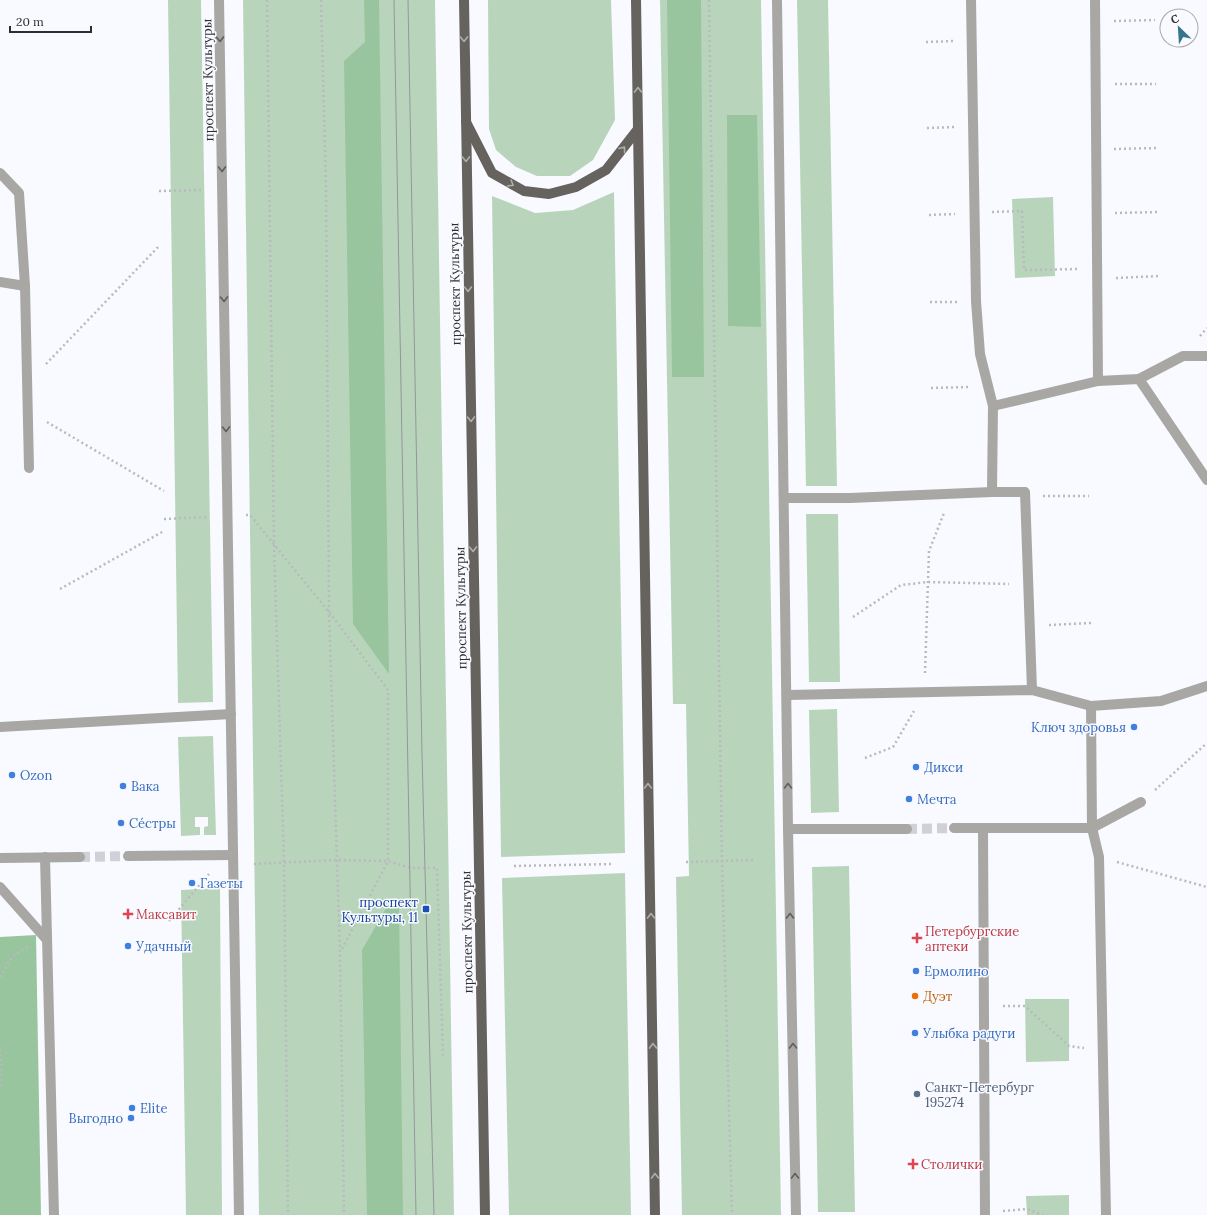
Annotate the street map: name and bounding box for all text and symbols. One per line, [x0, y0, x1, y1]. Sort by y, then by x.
scale bar [10, 8, 91, 34]
north arrow [1159, 8, 1199, 48]
text: С [1168, 11, 1182, 27]
text: 20 m [16, 14, 44, 29]
street label: проспект Культуры [198, 18, 218, 141]
one-way arrow [216, 36, 224, 42]
one-way arrow [460, 36, 468, 42]
one-way arrow [633, 87, 642, 93]
one-way arrow [618, 146, 625, 153]
one-way arrow [462, 156, 470, 162]
one-way arrow [218, 166, 226, 172]
one-way arrow [507, 179, 514, 186]
street label: проспект Культуры [445, 222, 465, 345]
one-way arrow [464, 286, 473, 292]
one-way arrow [220, 296, 228, 302]
one-way arrow [467, 416, 475, 422]
one-way arrow [222, 426, 230, 432]
street label: проспект Культуры [451, 546, 471, 669]
one-way arrow [469, 546, 477, 552]
place label: Ключ здоровья [1031, 719, 1126, 736]
marker: Ключ здоровья [1129, 722, 1139, 732]
place label: Дикси [924, 759, 963, 776]
marker: Дикси [911, 762, 921, 772]
place label: Ozon [20, 767, 52, 784]
marker: Ozon [7, 770, 17, 780]
place label: Вака [131, 778, 160, 795]
marker: Вака [118, 781, 128, 791]
one-way arrow [644, 783, 653, 789]
one-way arrow [784, 783, 792, 789]
place label: Мечта [917, 791, 957, 808]
marker: Мечта [904, 794, 914, 804]
place label: Се́стры [129, 815, 176, 832]
marker: Се́стры [116, 818, 126, 828]
street label: проспект Культуры [457, 870, 477, 993]
place label: Газеты [200, 875, 243, 892]
marker: Газеты [187, 878, 197, 888]
place label: проспект Культуры, 11 [341, 894, 419, 926]
marker: проспект Культуры, 11 [421, 904, 431, 914]
place label: Максавит [136, 906, 197, 923]
marker: Максавит [123, 909, 133, 919]
one-way arrow [646, 913, 655, 919]
one-way arrow [786, 913, 794, 919]
place label: Петербургские аптеки [925, 923, 1019, 955]
marker: Петербургские аптеки [912, 933, 922, 943]
place label: Удачный [135, 938, 191, 955]
marker: Удачный [123, 941, 133, 951]
place label: Ермолино [924, 963, 989, 980]
marker: Ермолино [911, 966, 921, 976]
place label: Дуэт [923, 988, 953, 1005]
marker: Дуэт [910, 991, 920, 1001]
place label: Улыбка радуги [922, 1025, 1015, 1042]
marker: Улыбка радуги [910, 1028, 920, 1038]
one-way arrow [648, 1043, 657, 1049]
one-way arrow [788, 1043, 797, 1049]
place label: Санкт-Петербург 195274 [925, 1079, 1034, 1111]
marker: Санкт-Петербург 195274 [912, 1089, 922, 1099]
place label: Elite [140, 1100, 168, 1117]
marker: Elite [127, 1103, 137, 1113]
place label: Выгодно [69, 1110, 123, 1127]
marker: Выгодно [126, 1113, 136, 1123]
place label: Столички [921, 1156, 982, 1173]
marker: Столички [908, 1159, 918, 1169]
one-way arrow [651, 1173, 659, 1179]
one-way arrow [791, 1173, 799, 1179]

